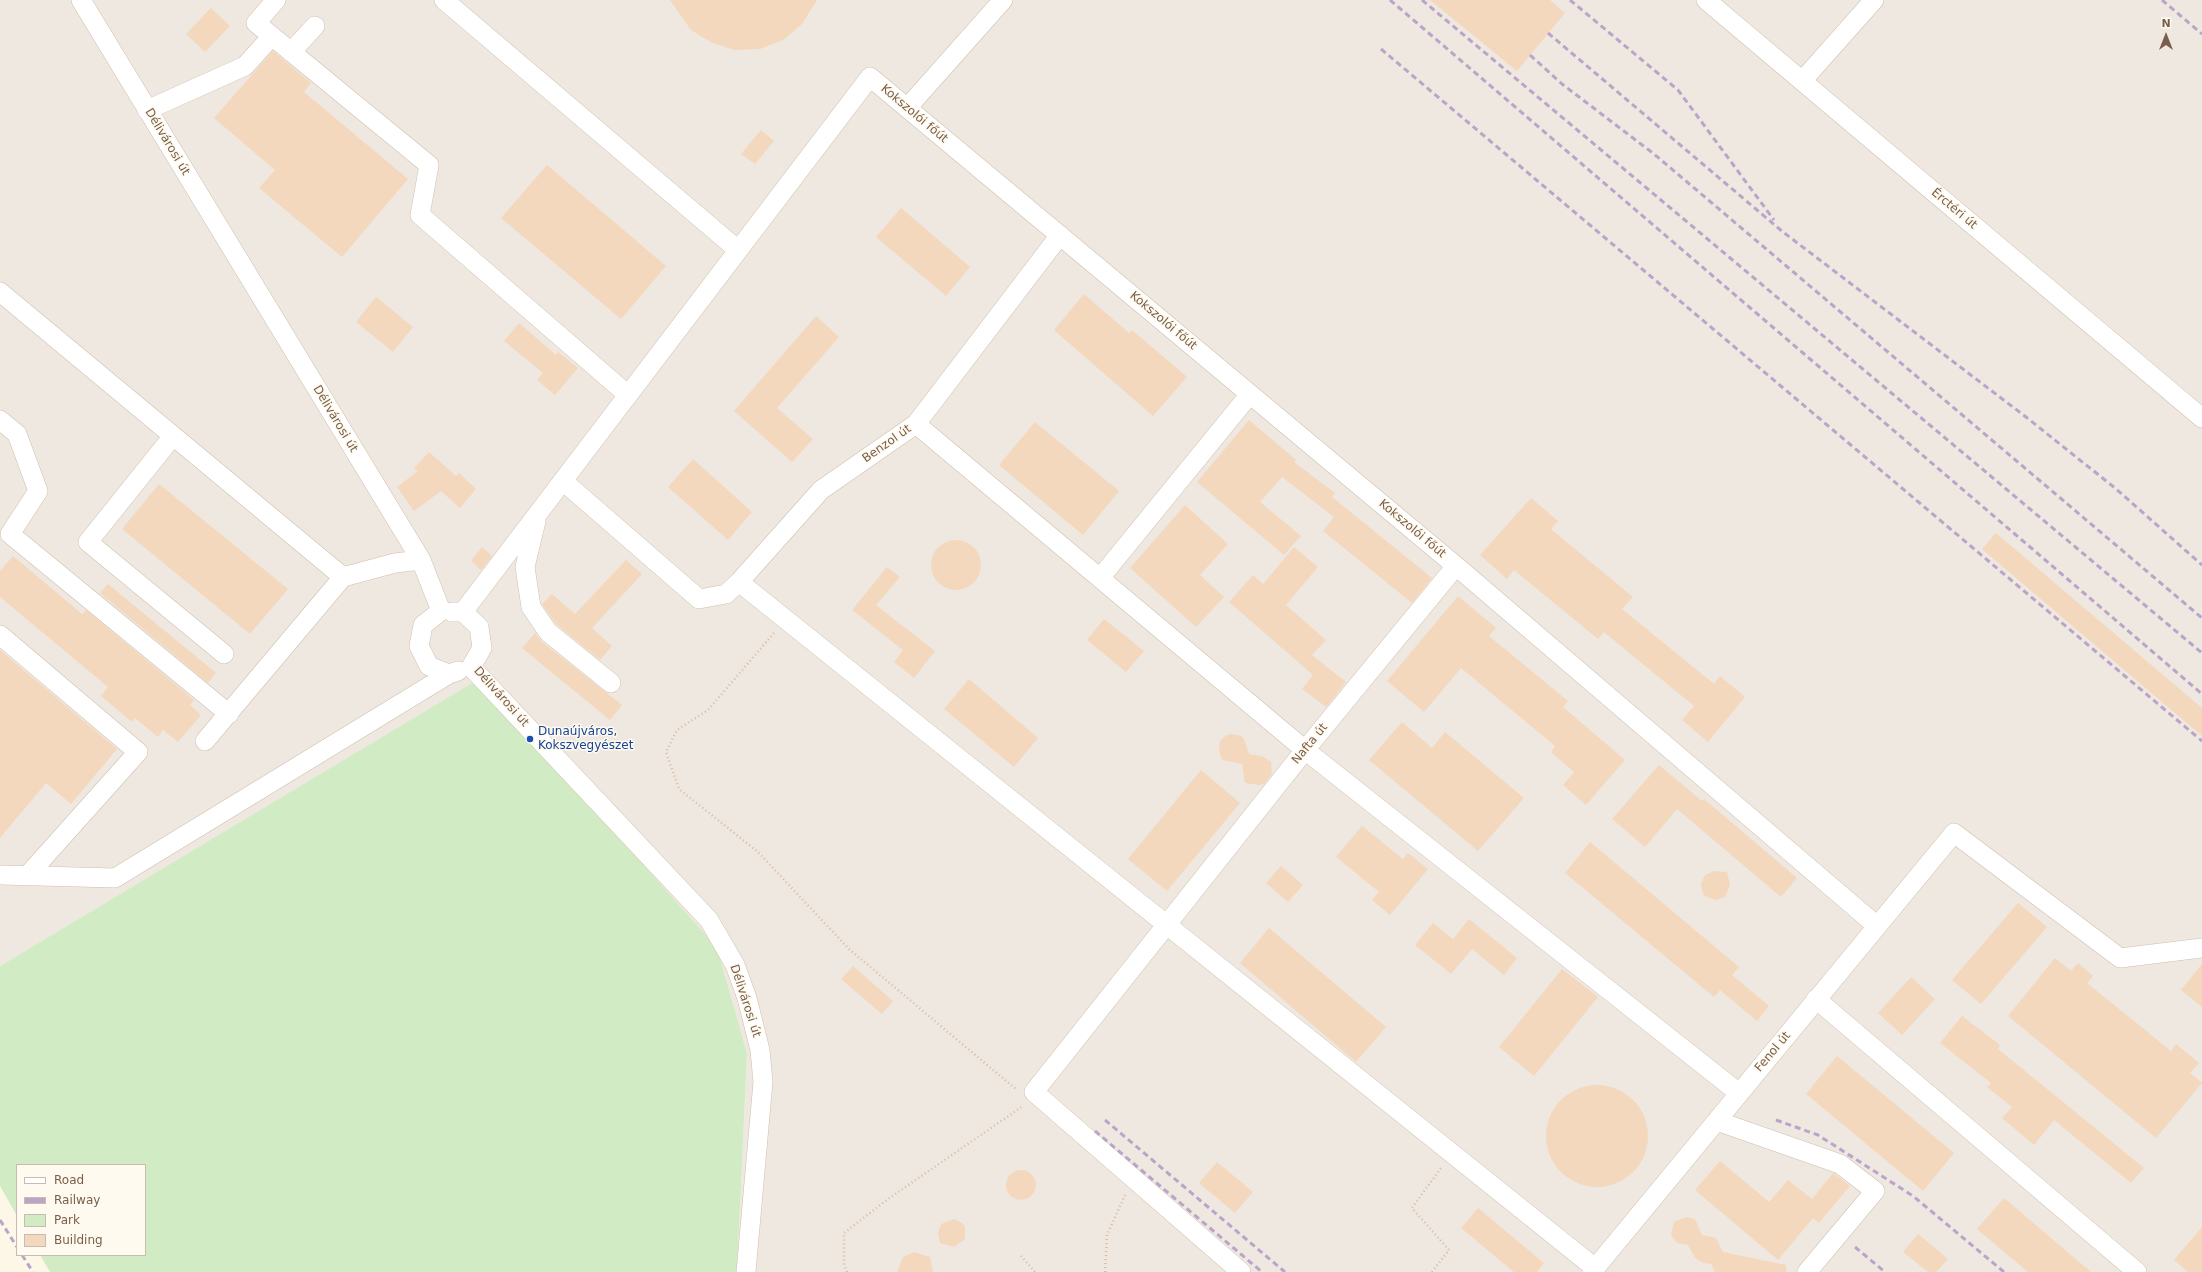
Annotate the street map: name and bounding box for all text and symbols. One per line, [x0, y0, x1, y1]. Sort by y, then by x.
north arrow [2146, 16, 2186, 56]
text: N [2161, 17, 2171, 30]
street label: Kokszolói főút [878, 82, 950, 146]
street label: Délivárosi út [141, 106, 193, 178]
street label: Érctéri út [1928, 186, 1980, 232]
street label: Kokszolói főút [1127, 289, 1199, 353]
street label: Délivárosi út [309, 383, 361, 455]
street label: Benzol út [860, 422, 914, 466]
street label: Kokszolói főút [1376, 497, 1448, 561]
street label: Délivárosi út [470, 664, 532, 730]
street label: Nafta út [1289, 721, 1331, 767]
place label: Dunaújváros, Kokszvegyészet [538, 725, 633, 753]
marker: Dunaújváros, Kokszvegyészet [525, 734, 535, 744]
street label: Délivárosi út [726, 963, 764, 1039]
street label: Fenol út [1752, 1029, 1794, 1075]
legend [16, 1164, 146, 1256]
text: Road [54, 1173, 84, 1187]
text: Railway [54, 1193, 100, 1207]
text: Park [54, 1213, 80, 1227]
text: Building [54, 1233, 103, 1247]

